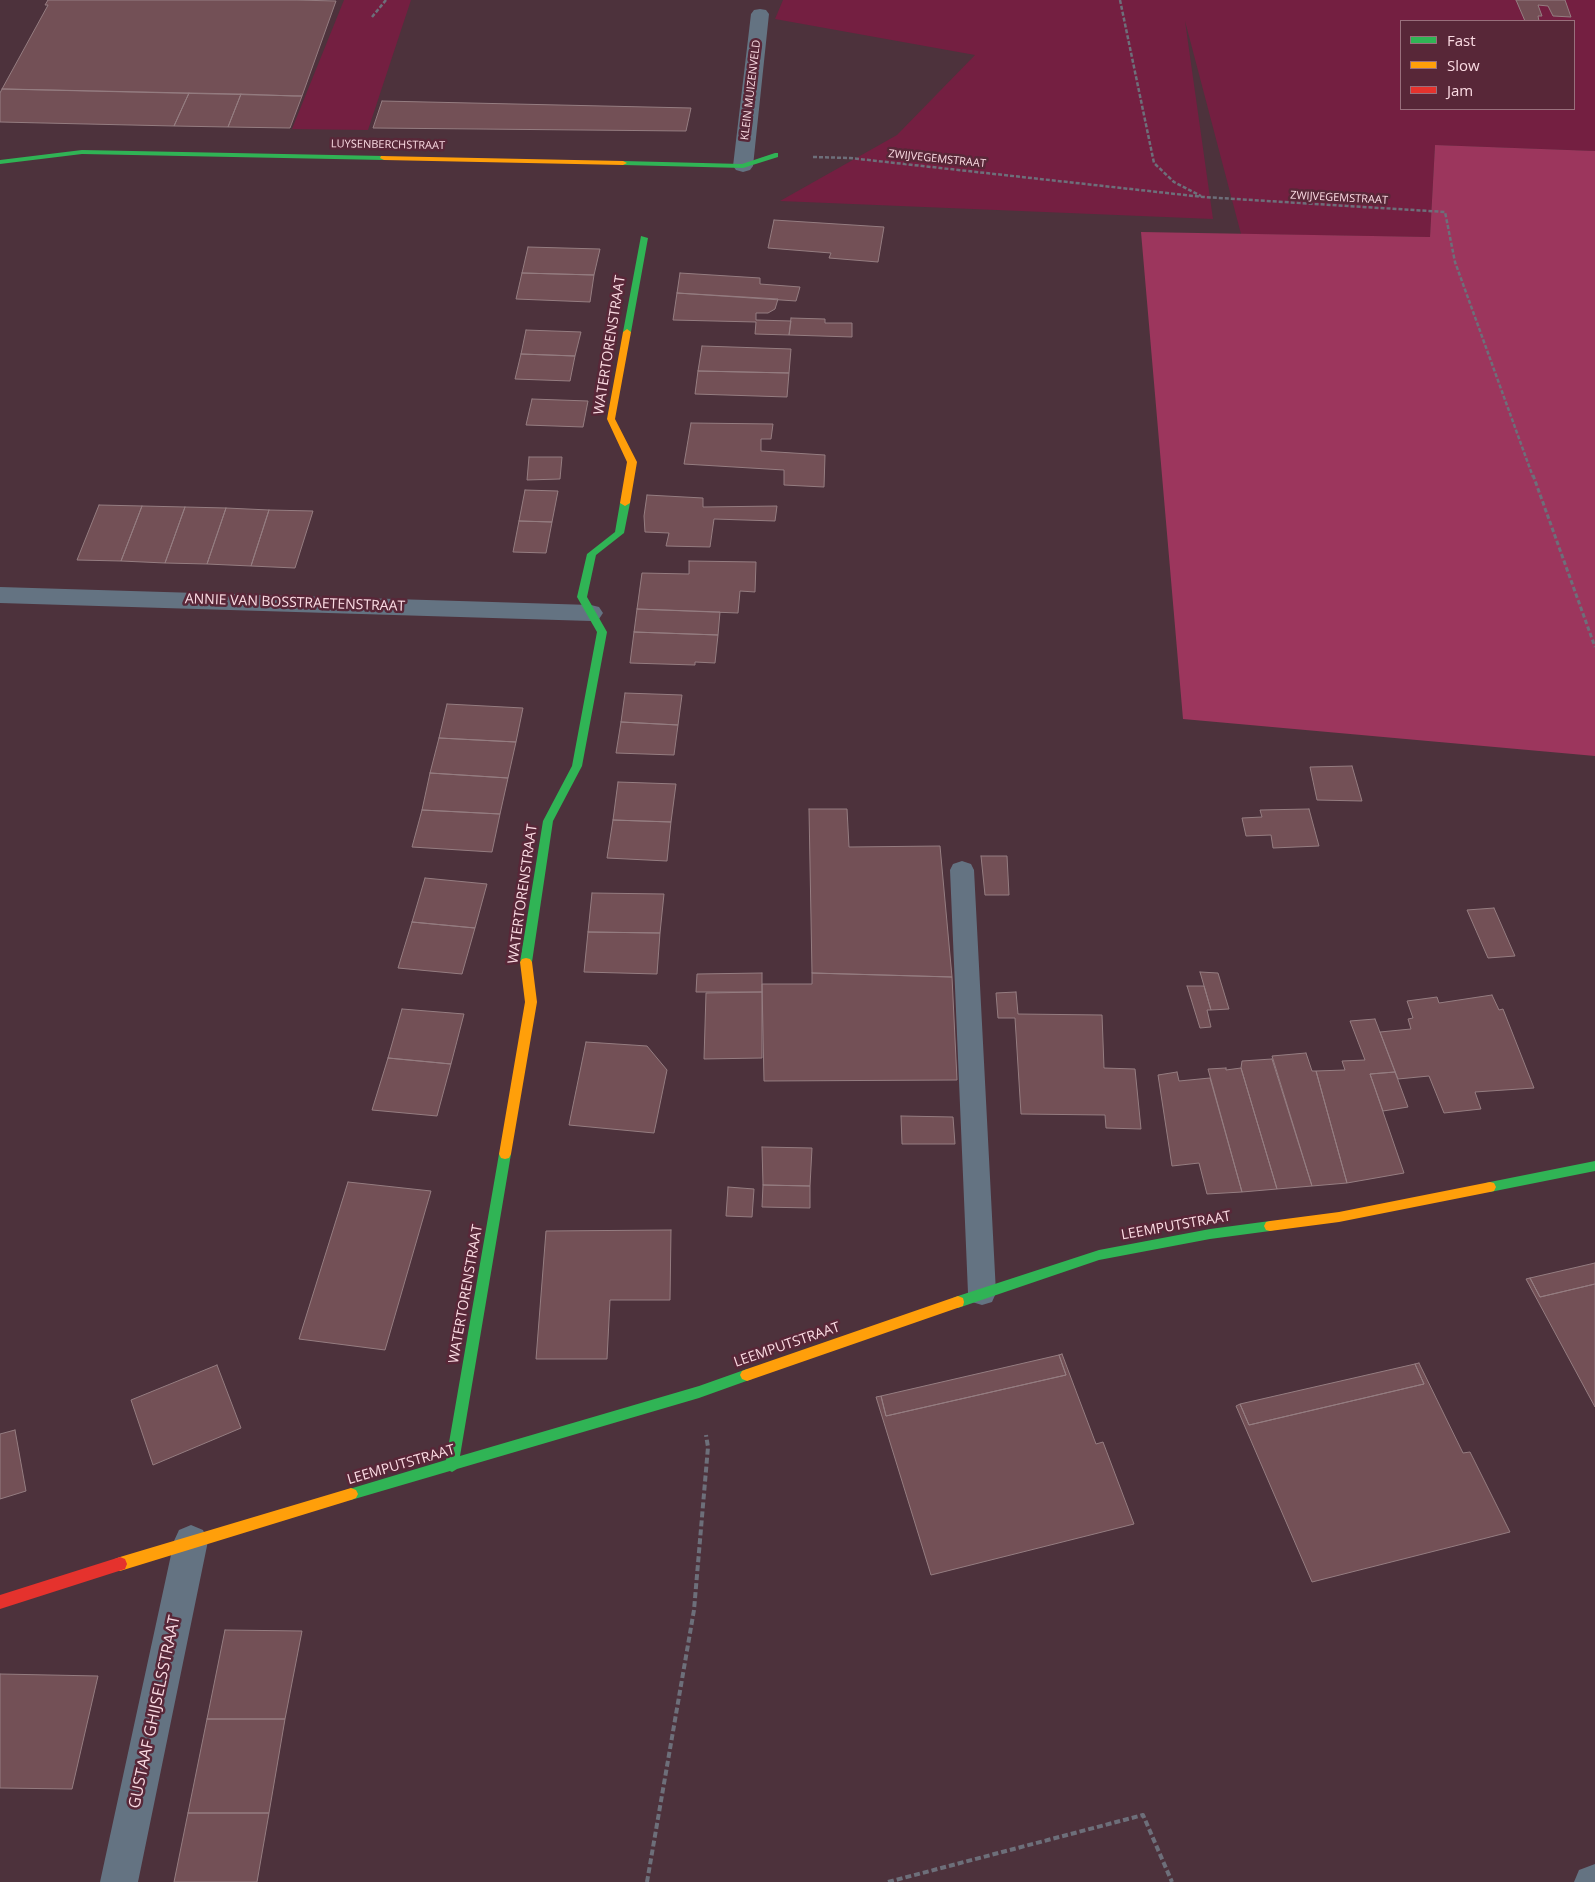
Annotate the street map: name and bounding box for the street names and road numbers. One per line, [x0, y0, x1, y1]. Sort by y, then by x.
street label: KLEIN MUIZENVELD [738, 39, 764, 141]
street label: LUYSENBERCHSTRAAT [331, 137, 445, 153]
street label: ZWIJVEGEMSTRAAT [888, 147, 986, 171]
street label: ZWIJVEGEMSTRAAT [1290, 189, 1388, 207]
street label: WATERTORENSTRAAT [591, 274, 629, 416]
street label: ANNIE VAN BOSSTRAETENSTRAAT [185, 591, 405, 615]
street label: WATERTORENSTRAAT [505, 823, 541, 965]
street label: LEEMPUTSTRAAT [1120, 1208, 1232, 1244]
street label: WATERTORENSTRAAT [445, 1223, 487, 1365]
street label: LEEMPUTSTRAAT [732, 1319, 842, 1371]
street label: LEEMPUTSTRAAT [345, 1442, 457, 1488]
street label: GUSTAAF GHIJSELSSTRAAT [125, 1614, 185, 1810]

